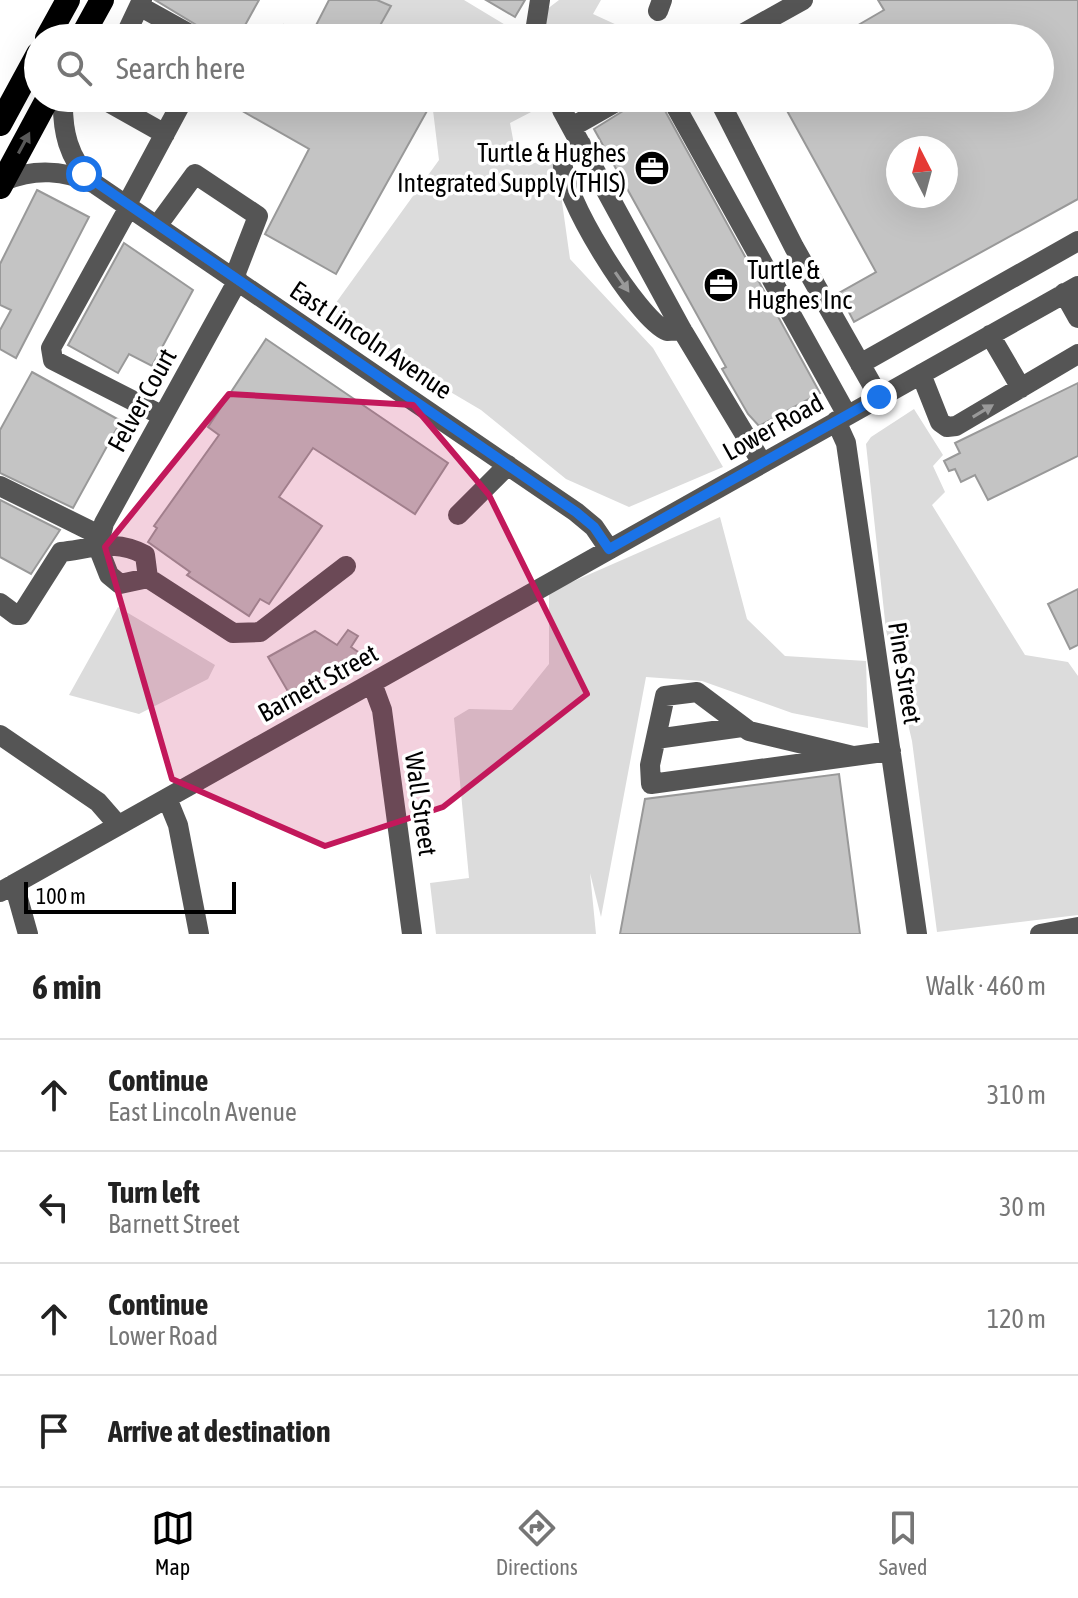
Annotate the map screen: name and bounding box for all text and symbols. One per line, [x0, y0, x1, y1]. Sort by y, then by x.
search box [24, 24, 1054, 112]
icon: search [52, 46, 96, 90]
text: Search here [116, 51, 245, 85]
one-way arrow [18, 131, 31, 154]
north arrow [886, 136, 958, 208]
place label: Turtle & Hughes Integrated Supply (THIS) [397, 138, 626, 198]
office icon: Turtle & Hughes Integrated Supply (THIS) [633, 149, 671, 187]
route start [66, 156, 102, 192]
place label: Turtle & Hughes Inc [747, 255, 852, 315]
office icon: Turtle & Hughes Inc [702, 266, 740, 304]
one-way arrow [614, 271, 629, 292]
street label: East Lincoln Avenue [284, 275, 458, 405]
street label: Felver Court [101, 343, 183, 457]
route end [861, 379, 897, 415]
street label: Lower Road [718, 387, 828, 467]
one-way arrow [972, 404, 994, 418]
street label: Pine Street [882, 620, 928, 726]
street label: Barnett Street [253, 638, 383, 728]
street label: Wall Street [399, 750, 443, 858]
scale bar [24, 878, 236, 914]
text: 100 m [36, 883, 86, 909]
text: 6 min [32, 967, 101, 1006]
text: Walk · 460 m [926, 971, 1046, 1001]
text: Continue [108, 1063, 208, 1097]
icon: ahead [32, 1073, 76, 1117]
text: 310 m [987, 1080, 1046, 1110]
text: East Lincoln Avenue [108, 1097, 297, 1127]
text: Turn left [108, 1175, 200, 1209]
icon: left [32, 1185, 76, 1229]
text: 30 m [999, 1192, 1046, 1222]
text: Barnett Street [108, 1209, 240, 1239]
text: Continue [108, 1287, 208, 1321]
icon: ahead [32, 1297, 76, 1341]
text: 120 m [987, 1304, 1046, 1334]
text: Lower Road [108, 1321, 218, 1351]
icon: arrive [32, 1409, 76, 1453]
text: Arrive at destination [108, 1414, 330, 1448]
tab: Map [151, 1506, 195, 1580]
tab: Directions [496, 1506, 578, 1580]
tab: Saved [879, 1506, 927, 1580]

